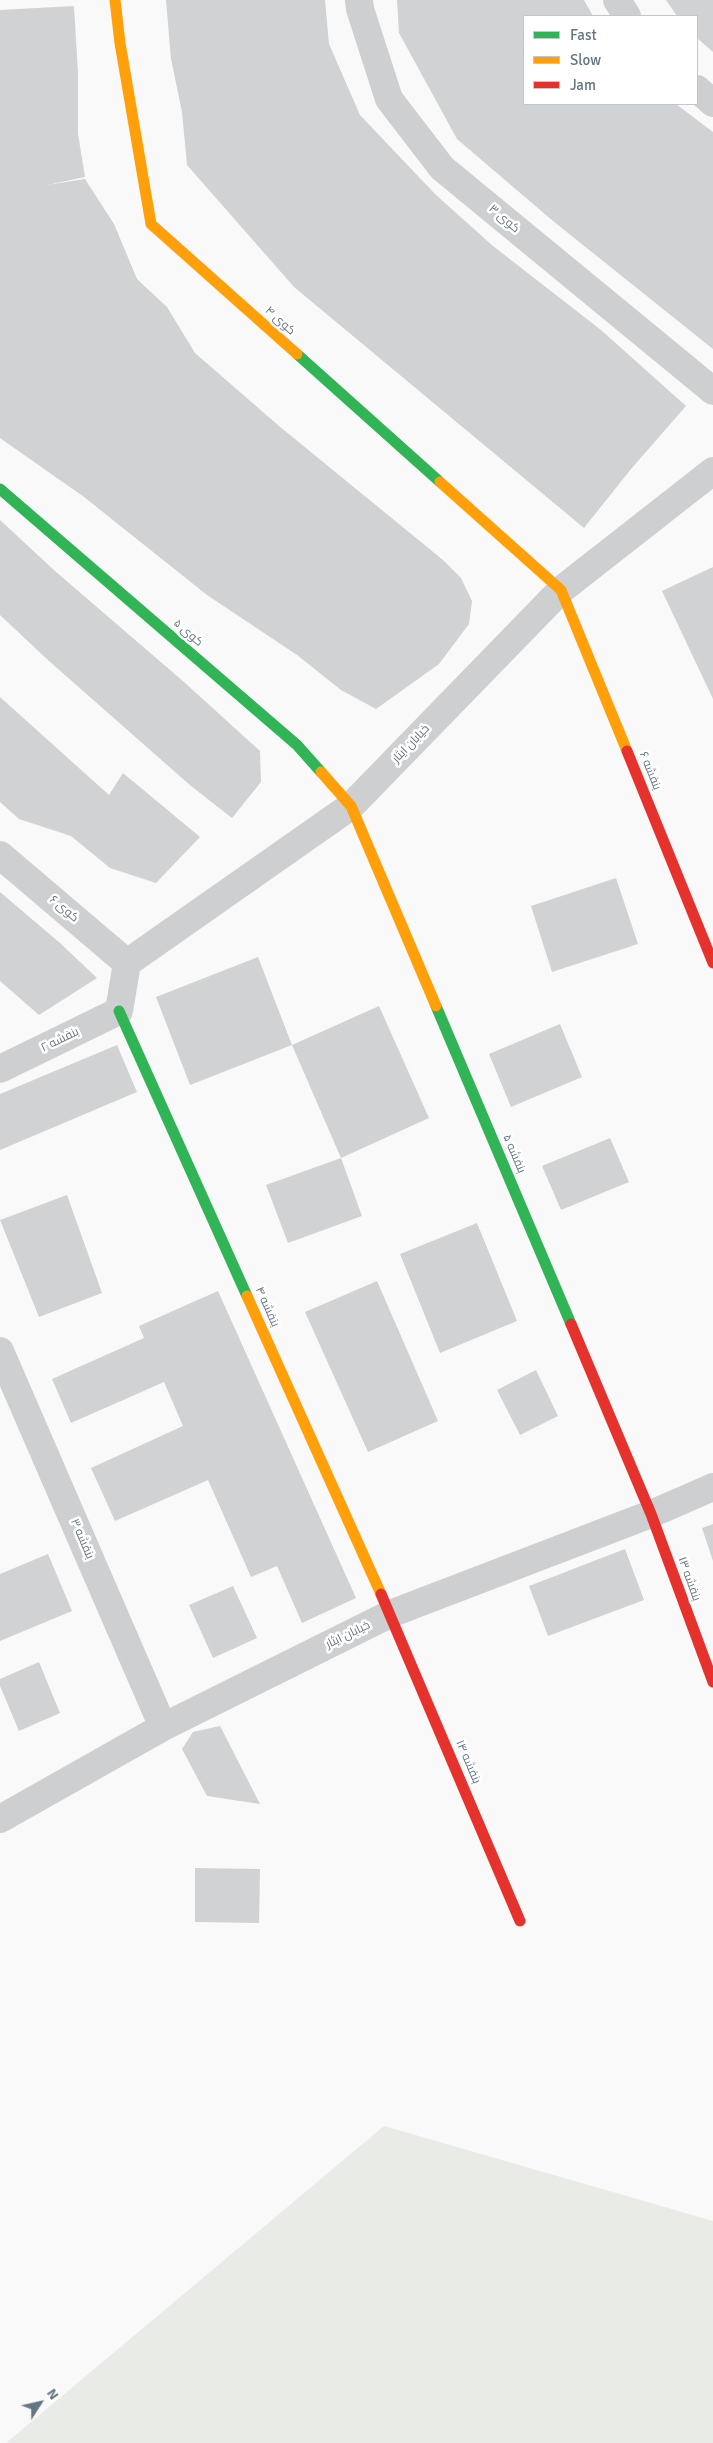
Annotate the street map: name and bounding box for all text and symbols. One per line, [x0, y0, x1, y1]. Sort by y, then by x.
legend [523, 15, 698, 105]
text: Fast [570, 26, 597, 44]
text: Slow [570, 51, 601, 69]
text: Jam [570, 76, 596, 94]
street label: کوی ۳ [486, 202, 522, 236]
street label: کوی ۴ [262, 304, 298, 338]
street label: کوی ۵ [170, 616, 206, 650]
street label: خیابان ایثار [389, 722, 433, 766]
street label: بنفشه ۶ [636, 750, 664, 792]
street label: کوی ۶ [47, 893, 81, 925]
street label: بنفشه ۲ [39, 1025, 81, 1055]
street label: بنفشه ۵ [499, 1132, 529, 1176]
street label: بنفشه ۴ [252, 1285, 282, 1329]
street label: بنفشه ۳ [67, 1517, 97, 1561]
street label: بنفشه ۱۳ [674, 1555, 704, 1603]
street label: خیابان ایثار [323, 1618, 373, 1652]
street label: بنفشه ۱۴ [452, 1738, 484, 1786]
north arrow [15, 2378, 65, 2428]
text: N [43, 2385, 62, 2403]

